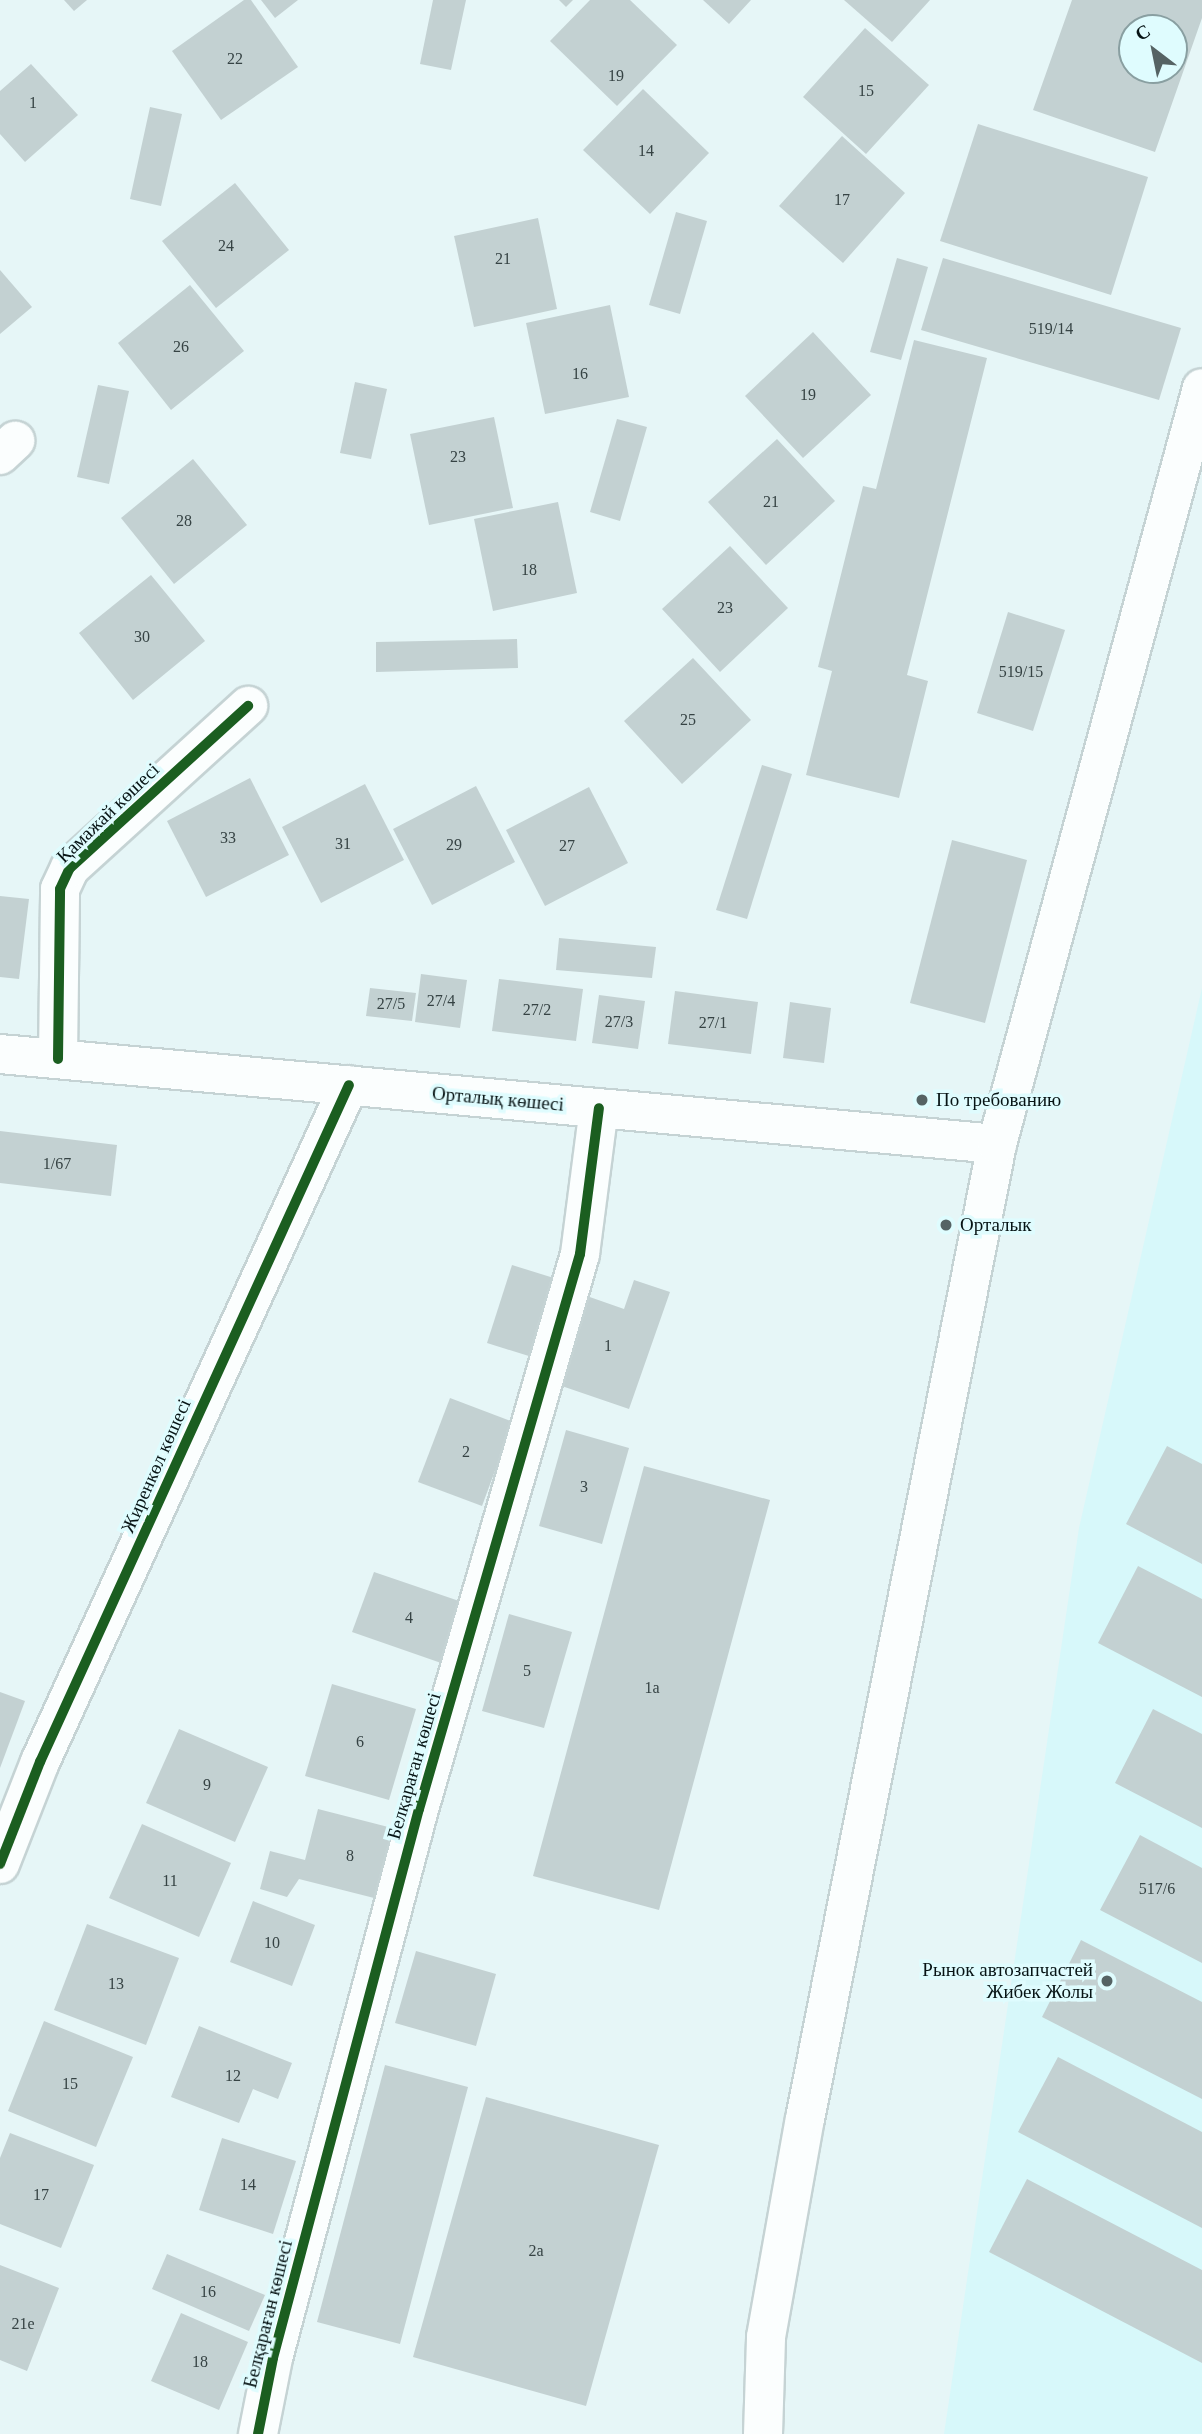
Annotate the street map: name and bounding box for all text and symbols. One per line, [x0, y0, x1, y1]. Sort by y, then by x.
north arrow [1118, 14, 1188, 84]
text: С [1131, 20, 1154, 45]
house number: 22 [227, 49, 243, 69]
house number: 19 [608, 66, 624, 86]
house number: 15 [858, 81, 874, 101]
house number: 1 [29, 93, 37, 113]
house number: 14 [638, 141, 654, 161]
house number: 17 [834, 190, 850, 210]
house number: 24 [218, 236, 234, 256]
house number: 21 [495, 249, 511, 269]
house number: 519/14 [1029, 319, 1073, 339]
house number: 26 [173, 337, 189, 357]
house number: 16 [572, 364, 588, 384]
house number: 19 [800, 385, 816, 405]
house number: 23 [450, 447, 466, 467]
house number: 21 [763, 492, 779, 512]
house number: 28 [176, 511, 192, 531]
house number: 18 [521, 560, 537, 580]
house number: 23 [717, 598, 733, 618]
house number: 30 [134, 627, 150, 647]
house number: 519/15 [999, 662, 1043, 682]
house number: 25 [680, 710, 696, 730]
street label: Қамажай көшесі [52, 758, 164, 868]
house number: 33 [220, 828, 236, 848]
house number: 31 [335, 834, 351, 854]
house number: 29 [446, 835, 462, 855]
house number: 27 [559, 836, 575, 856]
house number: 27/4 [427, 991, 455, 1011]
house number: 27/5 [377, 994, 405, 1014]
house number: 27/2 [523, 1000, 551, 1020]
house number: 27/3 [605, 1012, 633, 1032]
house number: 27/1 [699, 1013, 727, 1033]
street label: Орталық көшесі [431, 1082, 565, 1116]
place label: По требованию [936, 1089, 1061, 1111]
marker: По требованию [914, 1092, 930, 1108]
house number: 1/67 [43, 1154, 71, 1174]
place label: Орталык [960, 1214, 1032, 1236]
marker: Орталык [938, 1217, 954, 1233]
house number: 1 [604, 1336, 612, 1356]
street label: Жиренкөл көшесі [116, 1395, 196, 1537]
house number: 2 [462, 1442, 470, 1462]
house number: 3 [580, 1477, 588, 1497]
house number: 4 [405, 1608, 413, 1628]
house number: 5 [523, 1661, 531, 1681]
house number: 1а [644, 1678, 660, 1698]
street label: Белқараған көшесі [382, 1690, 446, 1842]
house number: 6 [356, 1732, 364, 1752]
house number: 9 [203, 1775, 211, 1795]
house number: 8 [346, 1846, 354, 1866]
house number: 11 [162, 1871, 178, 1891]
house number: 517/6 [1139, 1879, 1175, 1899]
house number: 10 [264, 1933, 280, 1953]
place label: Рынок автозапчастей Жибек Жолы [922, 1959, 1093, 2003]
marker: Рынок автозапчастей Жибек Жолы [1099, 1973, 1115, 1989]
house number: 13 [108, 1974, 124, 1994]
house number: 12 [225, 2066, 241, 2086]
house number: 15 [62, 2074, 78, 2094]
house number: 14 [240, 2175, 256, 2195]
house number: 17 [33, 2185, 49, 2205]
street label: Белқараған көшесі [239, 2238, 297, 2390]
house number: 2а [528, 2241, 544, 2261]
house number: 16 [200, 2282, 216, 2302]
house number: 21е [11, 2314, 35, 2334]
house number: 18 [192, 2352, 208, 2372]

